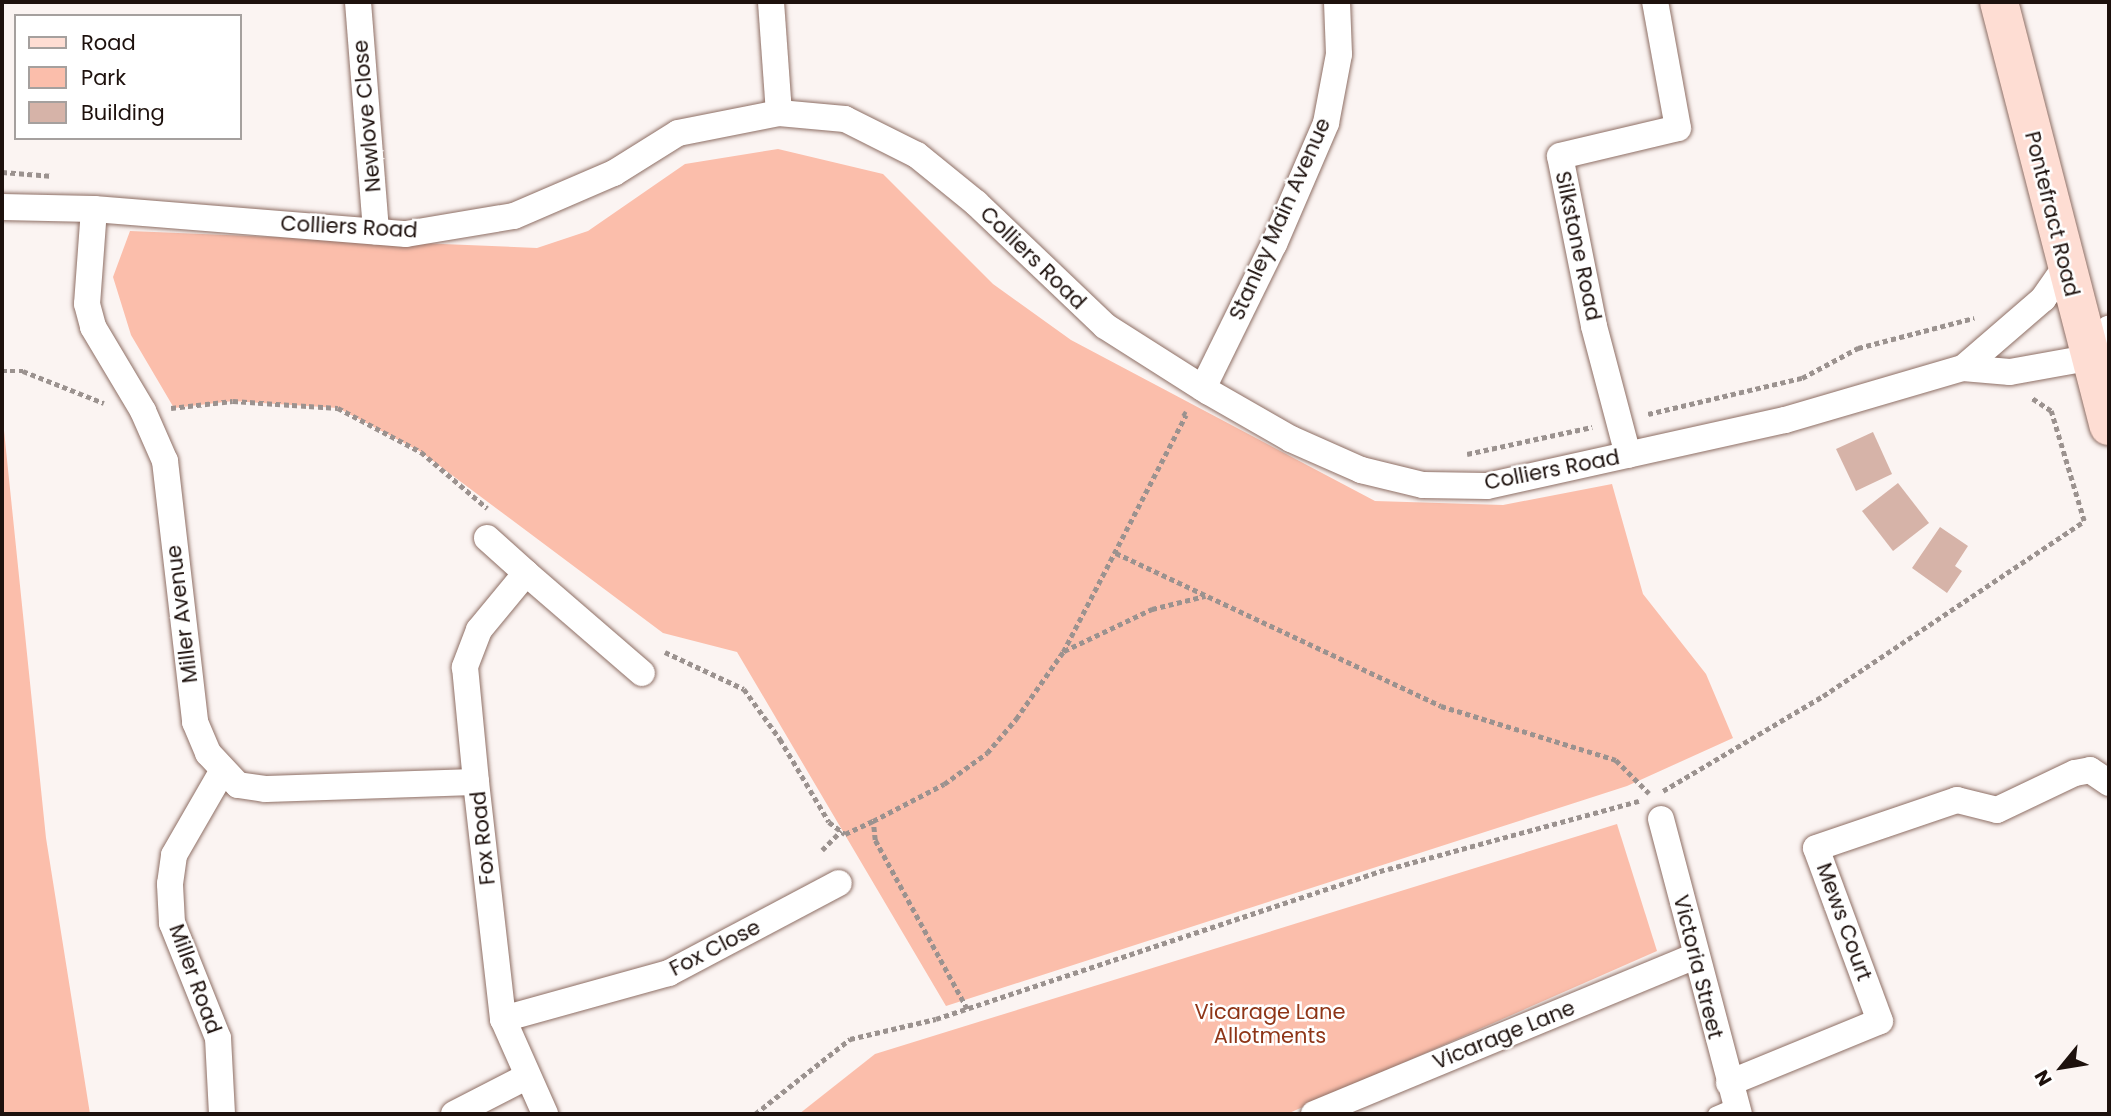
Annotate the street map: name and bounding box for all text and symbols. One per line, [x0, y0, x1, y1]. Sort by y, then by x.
legend [14, 14, 242, 140]
text: Road [81, 28, 136, 57]
street label: Newlove Close [348, 39, 386, 193]
text: Park [81, 63, 126, 92]
text: Building [81, 98, 165, 127]
street label: Stanley Main Avenue [1224, 114, 1336, 324]
street label: Pontefract Road [2019, 129, 2085, 299]
street label: Silkstone Road [1550, 169, 1606, 323]
street label: Colliers Road [975, 201, 1091, 315]
street label: Colliers Road [280, 211, 418, 243]
street label: Colliers Road [1482, 445, 1622, 495]
street label: Miller Avenue [161, 544, 203, 684]
street label: Fox Road [466, 790, 500, 886]
street label: Mews Court [1811, 860, 1877, 984]
street label: Victoria Street [1668, 892, 1728, 1042]
street label: Fox Close [665, 914, 765, 982]
street label: Miller Road [164, 921, 226, 1037]
street label: Vicarage Lane [1429, 995, 1579, 1075]
park label: Vicarage Lane Allotments [1195, 999, 1345, 1049]
north arrow [2027, 1032, 2097, 1102]
text: N [2028, 1065, 2059, 1091]

